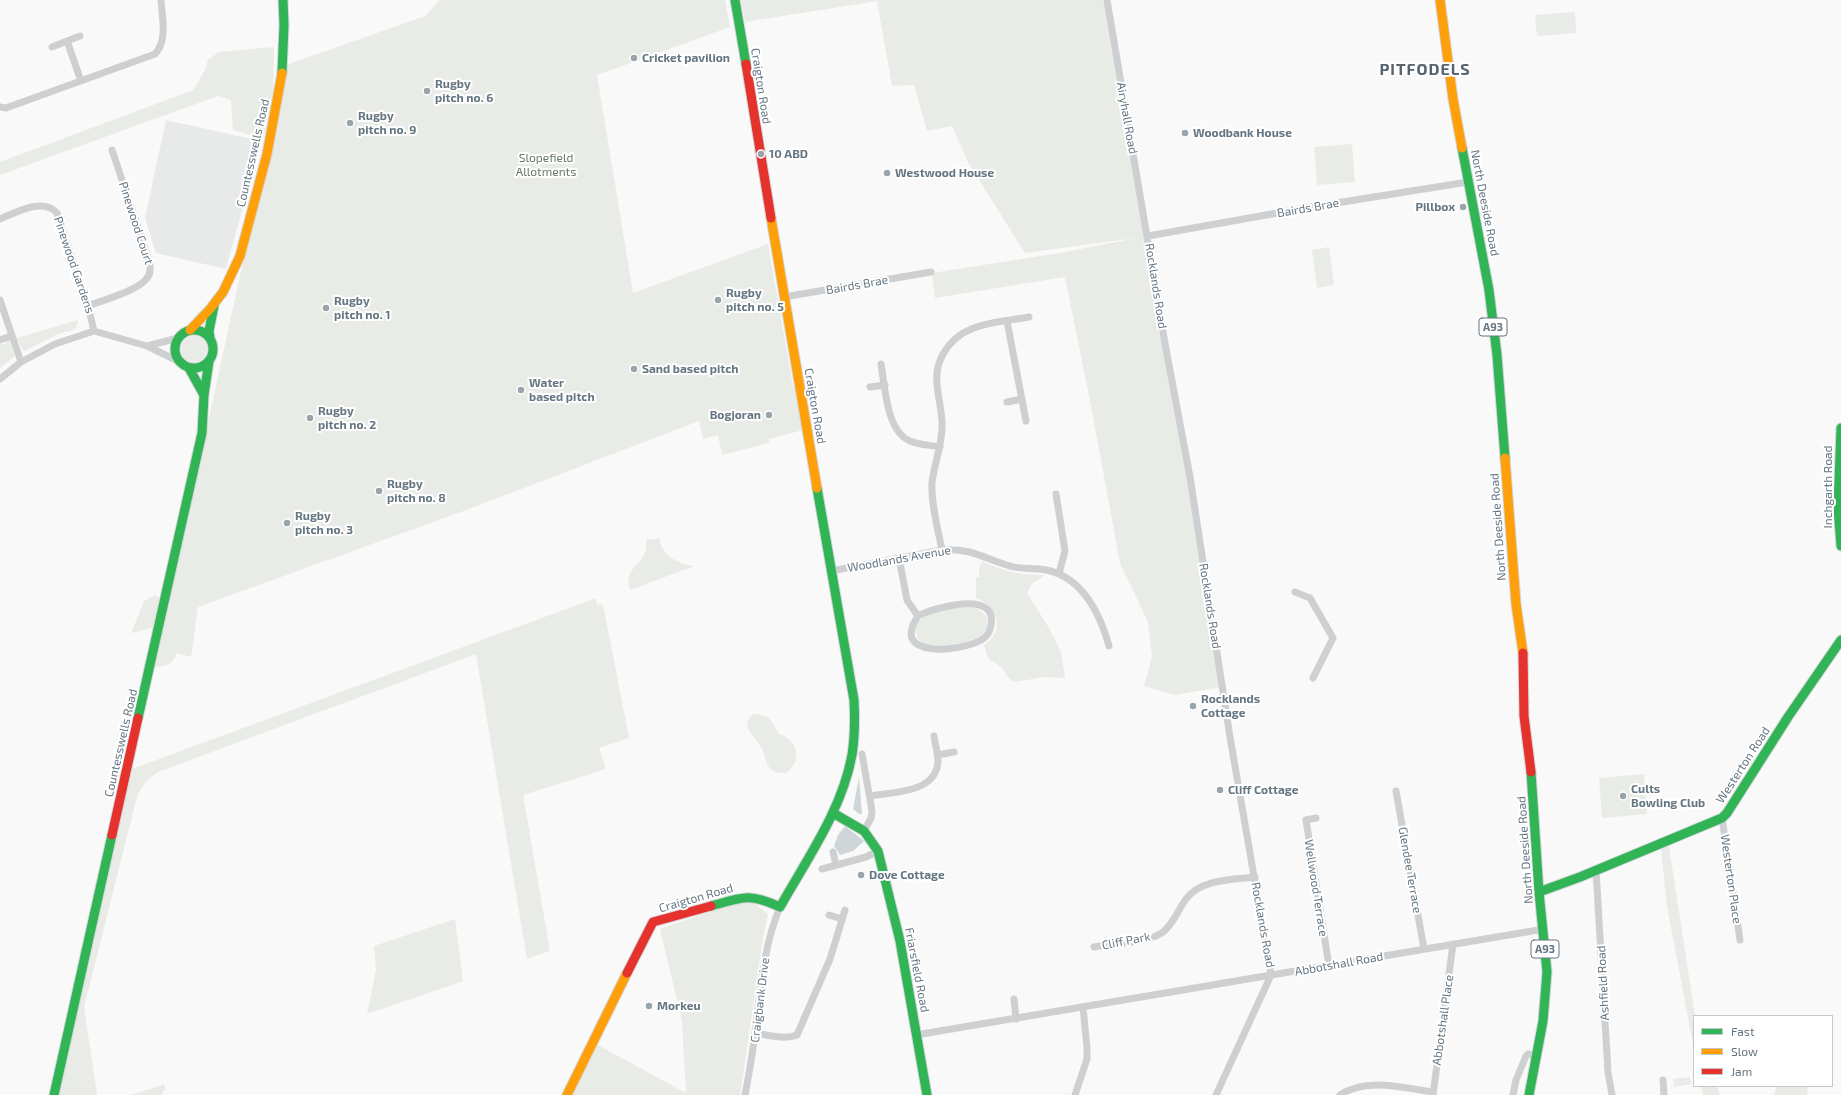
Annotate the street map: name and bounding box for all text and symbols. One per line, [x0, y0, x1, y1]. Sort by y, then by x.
street label: Craigton Road [748, 47, 774, 125]
place label: Cricket pavilion [642, 51, 730, 65]
marker: Cricket pavilion [629, 53, 639, 63]
district label: PITFODELS [1379, 60, 1471, 80]
place label: Rugby pitch no. 6 [435, 77, 493, 105]
street label: Airyhall Road [1114, 81, 1140, 155]
marker: Rugby pitch no. 6 [422, 86, 432, 96]
street label: Countesswells Road [234, 98, 272, 208]
place label: Rugby pitch no. 9 [358, 109, 416, 137]
marker: Rugby pitch no. 9 [345, 118, 355, 128]
place label: Woodbank House [1193, 126, 1292, 140]
marker: Woodbank House [1180, 128, 1190, 138]
place label: 10 ABD [769, 147, 808, 161]
marker: 10 ABD [756, 149, 766, 159]
street label: North Deeside Road [1468, 149, 1502, 257]
park label: Slopefield Allotments [516, 151, 576, 179]
place label: Westwood House [895, 166, 994, 180]
marker: Westwood House [882, 168, 892, 178]
street label: Pinewood Court [116, 180, 156, 266]
street label: Bairds Brae [1276, 195, 1340, 221]
place label: Pillbox [1416, 200, 1455, 214]
marker: Pillbox [1458, 202, 1468, 212]
street label: Pinewood Gardens [51, 215, 97, 315]
street label: Rocklands Road [1142, 242, 1170, 330]
street label: Bairds Brae [825, 272, 889, 298]
place label: Rugby pitch no. 5 [726, 286, 784, 314]
place label: Rugby pitch no. 1 [334, 294, 390, 322]
marker: Rugby pitch no. 5 [713, 295, 723, 305]
marker: Rugby pitch no. 1 [321, 303, 331, 313]
road number: A93 [1479, 318, 1507, 336]
place label: Sand based pitch [642, 362, 738, 376]
marker: Sand based pitch [629, 364, 639, 374]
street label: Craigton Road [801, 367, 829, 445]
place label: Water based pitch [529, 376, 595, 404]
marker: Water based pitch [516, 385, 526, 395]
place label: Rugby pitch no. 2 [318, 404, 376, 432]
place label: Bogjoran [710, 408, 761, 422]
marker: Bogjoran [764, 410, 774, 420]
marker: Rugby pitch no. 2 [305, 413, 315, 423]
street label: Inchgarth Road [1821, 446, 1835, 528]
street label: North Deeside Road [1487, 473, 1509, 581]
place label: Rugby pitch no. 8 [387, 477, 446, 505]
marker: Rugby pitch no. 8 [374, 486, 384, 496]
place label: Rugby pitch no. 3 [295, 509, 353, 537]
marker: Rugby pitch no. 3 [282, 518, 292, 528]
street label: Woodlands Avenue [846, 543, 952, 575]
street label: Rocklands Road [1196, 562, 1224, 650]
street label: Countesswells Road [102, 688, 140, 798]
place label: Rocklands Cottage [1201, 692, 1260, 720]
marker: Rocklands Cottage [1188, 701, 1198, 711]
street label: Westerton Road [1713, 724, 1773, 806]
place label: Cults Bowling Club [1631, 782, 1705, 810]
place label: Cliff Cottage [1228, 783, 1298, 797]
marker: Cliff Cottage [1215, 785, 1225, 795]
marker: Cults Bowling Club [1618, 791, 1628, 801]
street label: North Deeside Road [1514, 796, 1536, 904]
street label: Glendee Terrace [1395, 826, 1425, 914]
street label: Westerton Place [1718, 833, 1744, 925]
street label: Wellwood Terrace [1301, 838, 1331, 938]
place label: Dove Cottage [869, 868, 945, 882]
marker: Dove Cottage [856, 870, 866, 880]
street label: Craigton Road [657, 881, 735, 915]
street label: Rocklands Road [1248, 881, 1278, 969]
street label: Friarsfield Road [902, 926, 932, 1014]
street label: Cliff Park [1101, 929, 1151, 953]
road number: A93 [1531, 940, 1559, 958]
street label: Ashfield Road [1594, 945, 1612, 1021]
street label: Abbotshall Road [1294, 949, 1384, 979]
street label: Craigbank Drive [748, 957, 772, 1043]
street label: Abbotshall Place [1430, 974, 1456, 1066]
place label: Morkeu [657, 999, 701, 1013]
marker: Morkeu [644, 1001, 654, 1011]
legend [1693, 1015, 1833, 1087]
text: Fast [1731, 1024, 1754, 1038]
text: Slow [1731, 1044, 1758, 1058]
text: Jam [1731, 1064, 1752, 1078]

